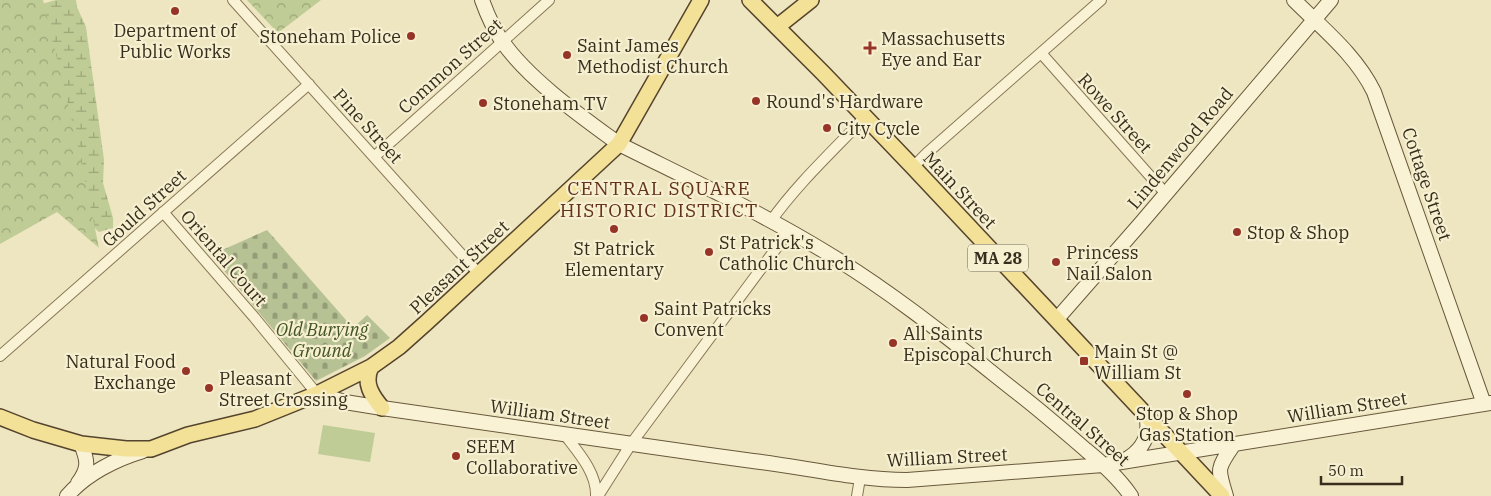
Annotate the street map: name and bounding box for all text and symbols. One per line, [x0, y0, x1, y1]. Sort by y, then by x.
marker: Department of Public Works [169, 5, 181, 17]
street label: Common Street [393, 13, 507, 119]
place label: Department of Public Works [114, 19, 238, 63]
place label: Stoneham Police [260, 25, 401, 48]
place label: Massachusetts Eye and Ear [881, 27, 1005, 71]
marker: Stoneham Police [405, 30, 417, 42]
place label: Saint James Methodist Church [577, 34, 729, 78]
marker: Massachusetts Eye and Ear [863, 41, 877, 55]
marker: Saint James Methodist Church [561, 49, 573, 61]
street label: Rowe Street [1073, 68, 1157, 158]
street label: Lindenwood Road [1122, 82, 1238, 214]
street label: Pine Street [328, 84, 408, 168]
place label: Round's Hardware [766, 90, 923, 113]
place label: Stoneham TV [493, 92, 608, 115]
marker: Round's Hardware [750, 95, 762, 107]
marker: Stoneham TV [477, 97, 489, 109]
place label: City Cycle [837, 117, 920, 140]
marker: City Cycle [821, 122, 833, 134]
street label: Cottage Street [1397, 124, 1457, 244]
street label: Main Street [918, 147, 1002, 233]
street label: Gould Street [97, 164, 191, 252]
district label: CENTRAL SQUARE HISTORIC DISTRICT [560, 176, 758, 222]
street label: Oriental Court [176, 205, 272, 311]
street label: Pleasant Street [405, 215, 513, 319]
place label: Stop & Shop [1247, 221, 1349, 244]
marker: St Patrick Elementary [608, 223, 620, 235]
marker: Stop & Shop [1231, 226, 1243, 238]
place label: St Patrick's Catholic Church [719, 231, 855, 275]
place label: St Patrick Elementary [564, 237, 664, 281]
place label: Princess Nail Salon [1066, 241, 1152, 285]
road number: MA 28 [968, 244, 1028, 272]
marker: St Patrick's Catholic Church [703, 246, 715, 258]
marker: Princess Nail Salon [1050, 256, 1062, 268]
place label: Saint Patricks Convent [654, 297, 771, 341]
marker: Saint Patricks Convent [638, 312, 650, 324]
park label: Old Burying Ground [276, 318, 369, 362]
place label: All Saints Episcopal Church [903, 322, 1052, 366]
marker: All Saints Episcopal Church [887, 337, 899, 349]
place label: Main St @ William St [1094, 340, 1181, 384]
place label: Natural Food Exchange [65, 350, 176, 394]
marker: Main St @ William St [1078, 355, 1090, 367]
marker: Natural Food Exchange [180, 365, 192, 377]
place label: Pleasant Street Crossing [219, 367, 348, 411]
street label: Central Street [1031, 377, 1135, 471]
marker: Pleasant Street Crossing [203, 382, 215, 394]
street label: William Street [1285, 386, 1409, 428]
marker: Stop & Shop Gas Station [1181, 388, 1193, 400]
street label: William Street [488, 394, 612, 434]
place label: Stop & Shop Gas Station [1136, 402, 1238, 446]
place label: SEEM Collaborative [466, 435, 578, 479]
street label: William Street [886, 442, 1008, 472]
marker: SEEM Collaborative [450, 450, 462, 462]
scale bar [1321, 454, 1402, 486]
text: 50 m [1328, 461, 1364, 480]

